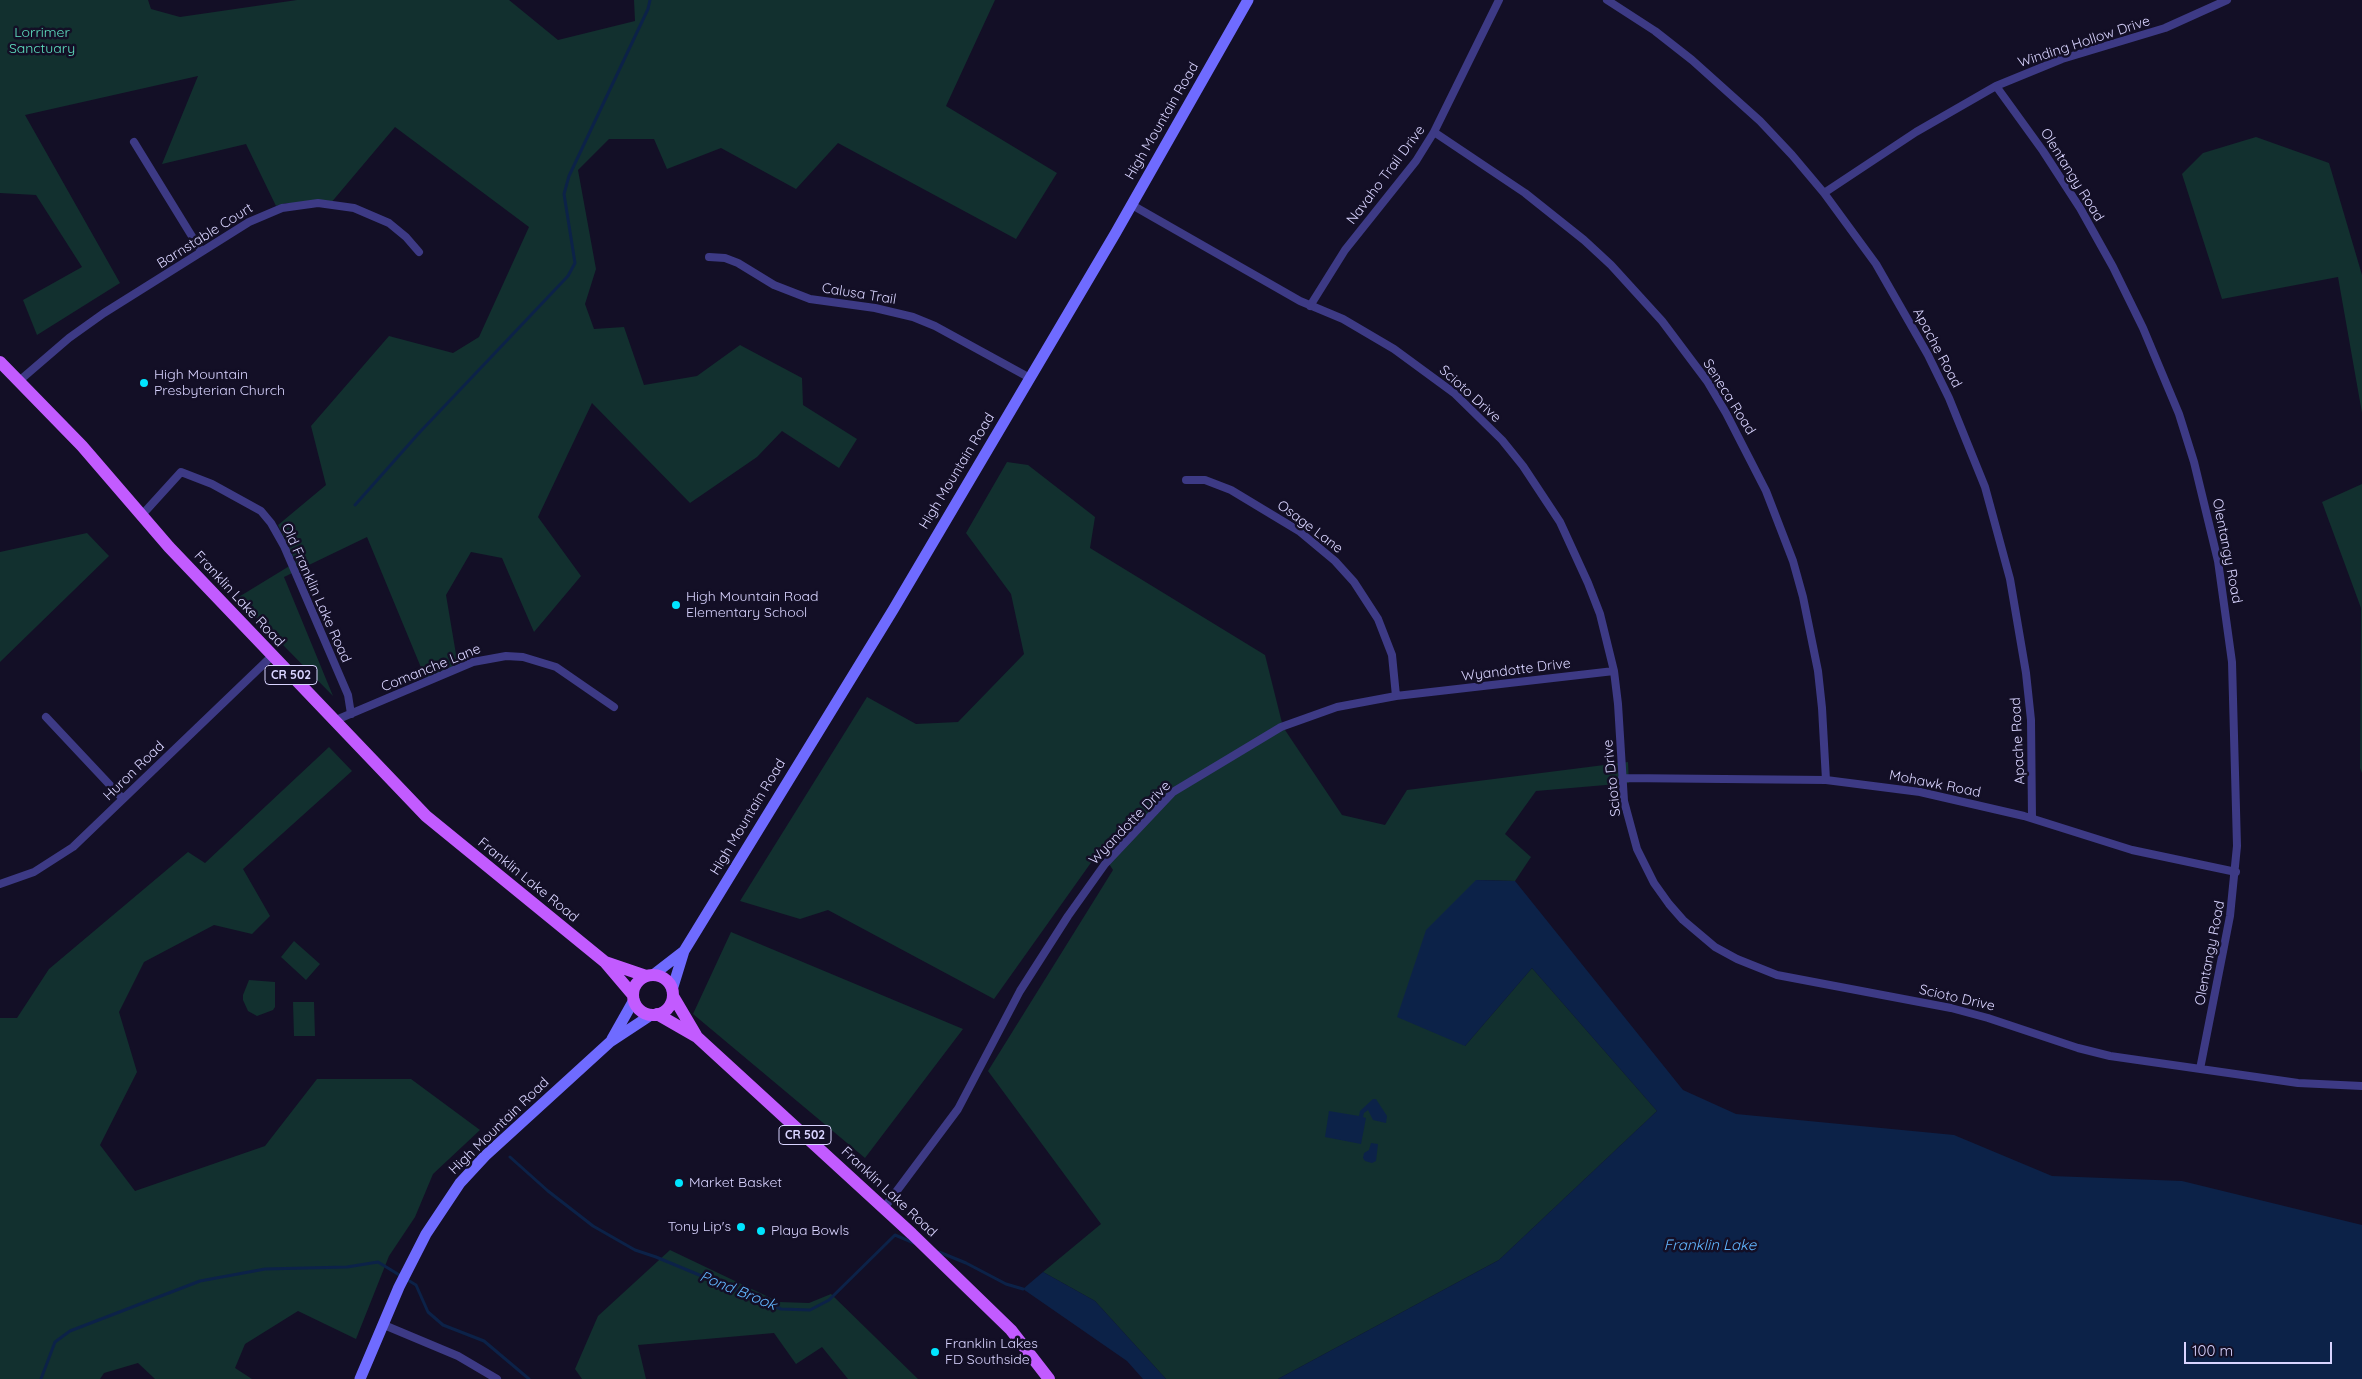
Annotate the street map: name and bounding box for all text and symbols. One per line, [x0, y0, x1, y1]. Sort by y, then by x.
street label: Winding Hollow Drive [2016, 13, 2152, 71]
park label: Lorrimer Sanctuary [9, 25, 75, 58]
street label: High Mountain Road [1122, 59, 1202, 183]
street label: Navaho Trail Drive [1343, 122, 1429, 228]
street label: Olentangy Road [2037, 125, 2107, 225]
street label: Barnstable Court [154, 200, 256, 272]
street label: Calusa Trail [821, 280, 897, 308]
street label: Apache Road [1909, 305, 1965, 391]
street label: Seneca Road [1699, 356, 1759, 438]
street label: Scioto Drive [1436, 362, 1504, 426]
place label: High Mountain Presbyterian Church [154, 367, 285, 400]
marker: High Mountain Presbyterian Church [138, 377, 150, 389]
street label: High Mountain Road [916, 410, 998, 532]
street label: Osage Lane [1274, 497, 1346, 557]
street label: Olentangy Road [2209, 497, 2245, 605]
street label: Old Franklin Lake Road [278, 521, 354, 665]
street label: Franklin Lake Road [190, 548, 288, 650]
place label: High Mountain Road Elementary School [686, 589, 819, 622]
marker: High Mountain Road Elementary School [670, 599, 682, 611]
street label: Comanche Lane [379, 640, 483, 696]
street label: Wyandotte Drive [1460, 655, 1572, 685]
road number: CR 502 [265, 666, 317, 684]
street label: Apache Road [2007, 697, 2029, 785]
street label: Huron Road [100, 738, 168, 804]
street label: Scioto Drive [1600, 739, 1624, 817]
street label: High Mountain Road [707, 756, 789, 878]
street label: Mohawk Road [1888, 767, 1982, 801]
street label: Wyandotte Drive [1086, 778, 1174, 868]
street label: Franklin Lake Road [474, 834, 582, 926]
street label: Olentangy Road [2192, 899, 2228, 1007]
street label: Scioto Drive [1917, 981, 1997, 1015]
street label: High Mountain Road [445, 1074, 553, 1178]
road number: CR 502 [779, 1126, 831, 1144]
street label: Franklin Lake Road [838, 1143, 940, 1241]
place label: Market Basket [689, 1175, 782, 1191]
marker: Market Basket [673, 1177, 685, 1189]
place label: Tony Lip's [668, 1219, 731, 1235]
marker: Tony Lip's [735, 1221, 747, 1233]
place label: Playa Bowls [771, 1223, 849, 1239]
marker: Playa Bowls [755, 1225, 767, 1237]
water label: Franklin Lake [1664, 1236, 1756, 1254]
water label: Pond Brook [697, 1267, 779, 1315]
scale bar [2187, 1332, 2334, 1364]
place label: Franklin Lakes FD Southside [945, 1336, 1038, 1368]
text: 100 m [2192, 1341, 2233, 1360]
marker: Franklin Lakes FD Southside [929, 1346, 941, 1358]

